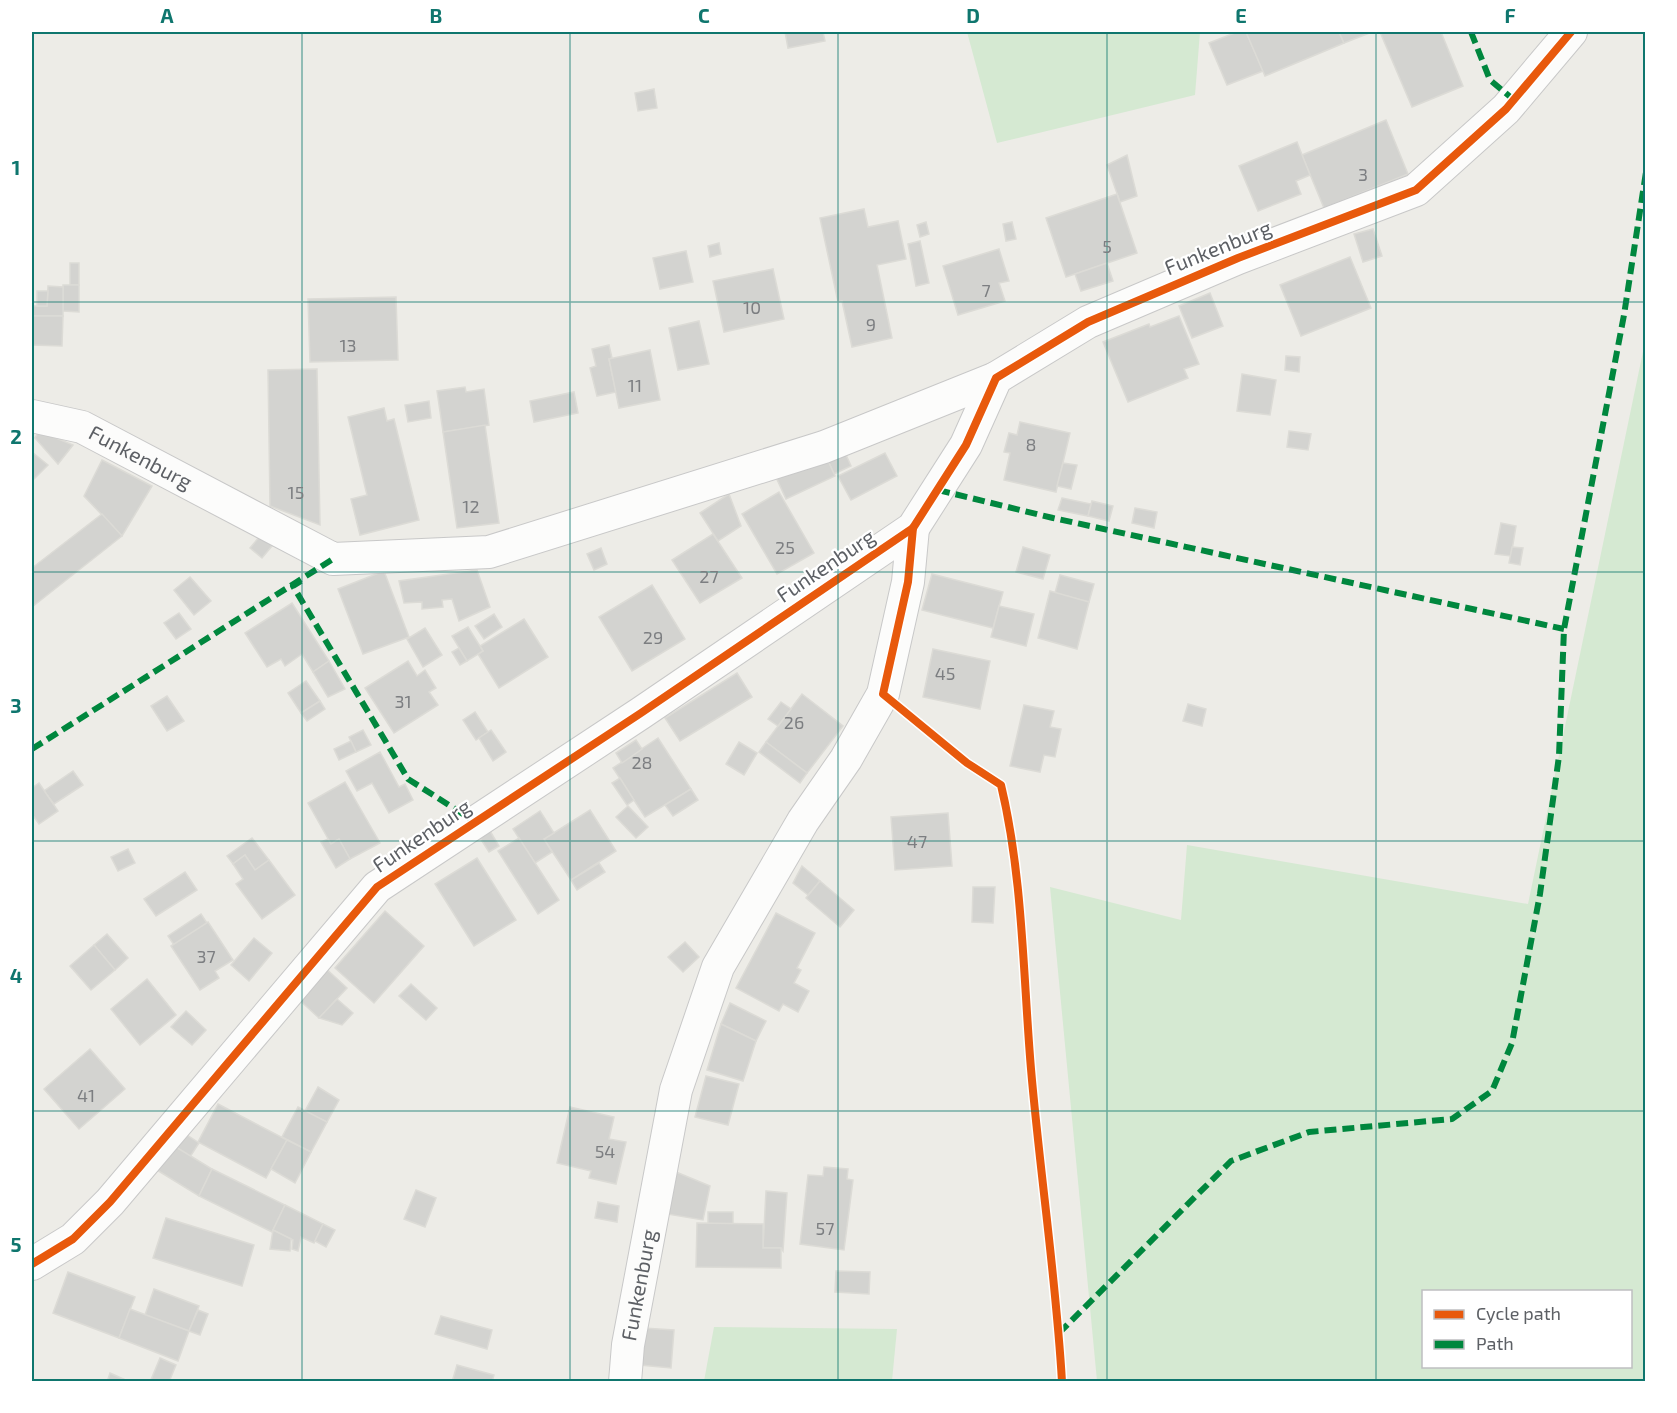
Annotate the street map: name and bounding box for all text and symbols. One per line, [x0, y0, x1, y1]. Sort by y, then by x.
text: A [160, 3, 174, 27]
text: B [430, 3, 442, 27]
text: C [698, 3, 710, 27]
text: D [966, 3, 980, 27]
text: E [1235, 3, 1247, 27]
text: F [1504, 3, 1516, 27]
text: 1 [12, 155, 20, 179]
house number: 3 [1358, 163, 1368, 185]
street label: Funkenburg [1160, 214, 1275, 279]
house number: 5 [1102, 235, 1112, 257]
house number: 7 [981, 279, 991, 301]
house number: 10 [743, 296, 761, 318]
house number: 9 [866, 313, 876, 335]
house number: 13 [339, 334, 357, 356]
house number: 11 [628, 374, 642, 396]
street label: Funkenburg [85, 419, 197, 494]
text: 2 [10, 424, 22, 448]
house number: 8 [1026, 433, 1036, 455]
house number: 15 [288, 481, 304, 503]
house number: 12 [462, 495, 480, 517]
street label: Funkenburg [771, 523, 879, 607]
house number: 25 [775, 536, 795, 558]
house number: 27 [699, 565, 719, 587]
house number: 29 [643, 626, 663, 648]
house number: 45 [935, 662, 955, 684]
house number: 31 [394, 690, 412, 712]
text: 3 [10, 693, 22, 717]
house number: 26 [784, 711, 804, 733]
house number: 28 [631, 751, 653, 773]
street label: Funkenburg [367, 793, 475, 877]
house number: 47 [907, 830, 927, 852]
house number: 37 [196, 945, 216, 967]
text: 4 [10, 963, 23, 987]
house number: 41 [77, 1084, 95, 1106]
house number: 54 [595, 1140, 615, 1162]
house number: 57 [816, 1217, 834, 1239]
street label: Funkenburg [615, 1227, 661, 1343]
text: 5 [10, 1232, 22, 1256]
legend [1422, 1290, 1632, 1368]
text: Cycle path [1476, 1302, 1561, 1324]
text: Path [1476, 1332, 1514, 1354]

